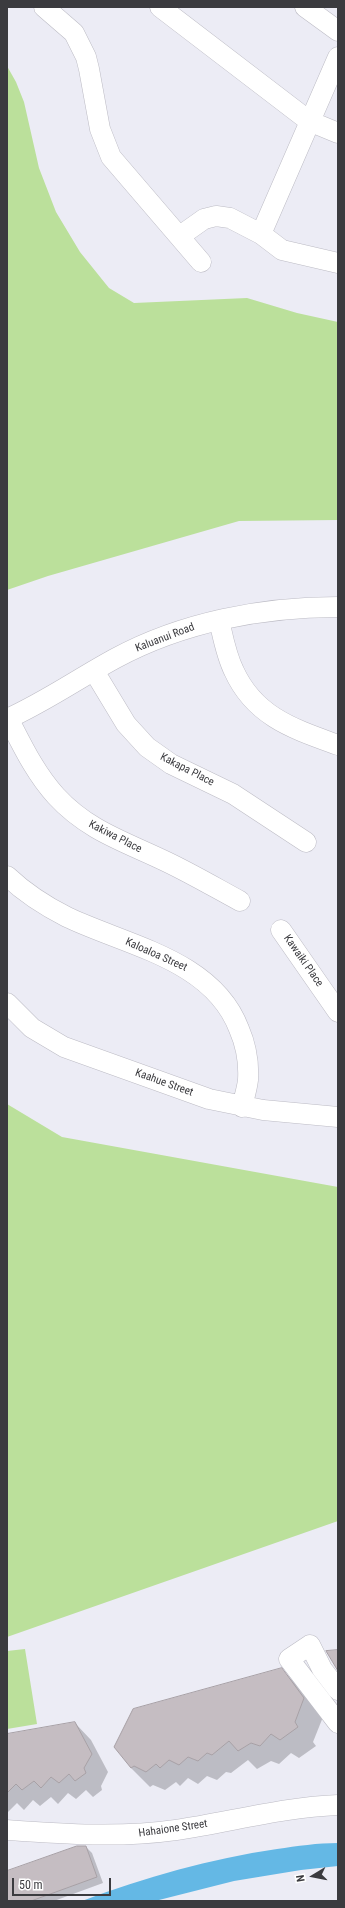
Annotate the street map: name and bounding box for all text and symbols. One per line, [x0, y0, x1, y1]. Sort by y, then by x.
street label: Kaluanui Road [134, 621, 196, 655]
street label: Kakapa Place [158, 751, 216, 789]
street label: Kakiwa Place [86, 818, 144, 856]
street label: Kawaiki Place [280, 932, 326, 990]
street label: Kaloaloa Street [123, 936, 189, 974]
street label: Kaahue Street [133, 1066, 195, 1100]
street label: Hahaione Street [138, 1818, 208, 1840]
north arrow [293, 1856, 333, 1896]
scale bar [14, 1870, 113, 1896]
text: N [294, 1874, 308, 1883]
text: 50 m [19, 1878, 43, 1892]

